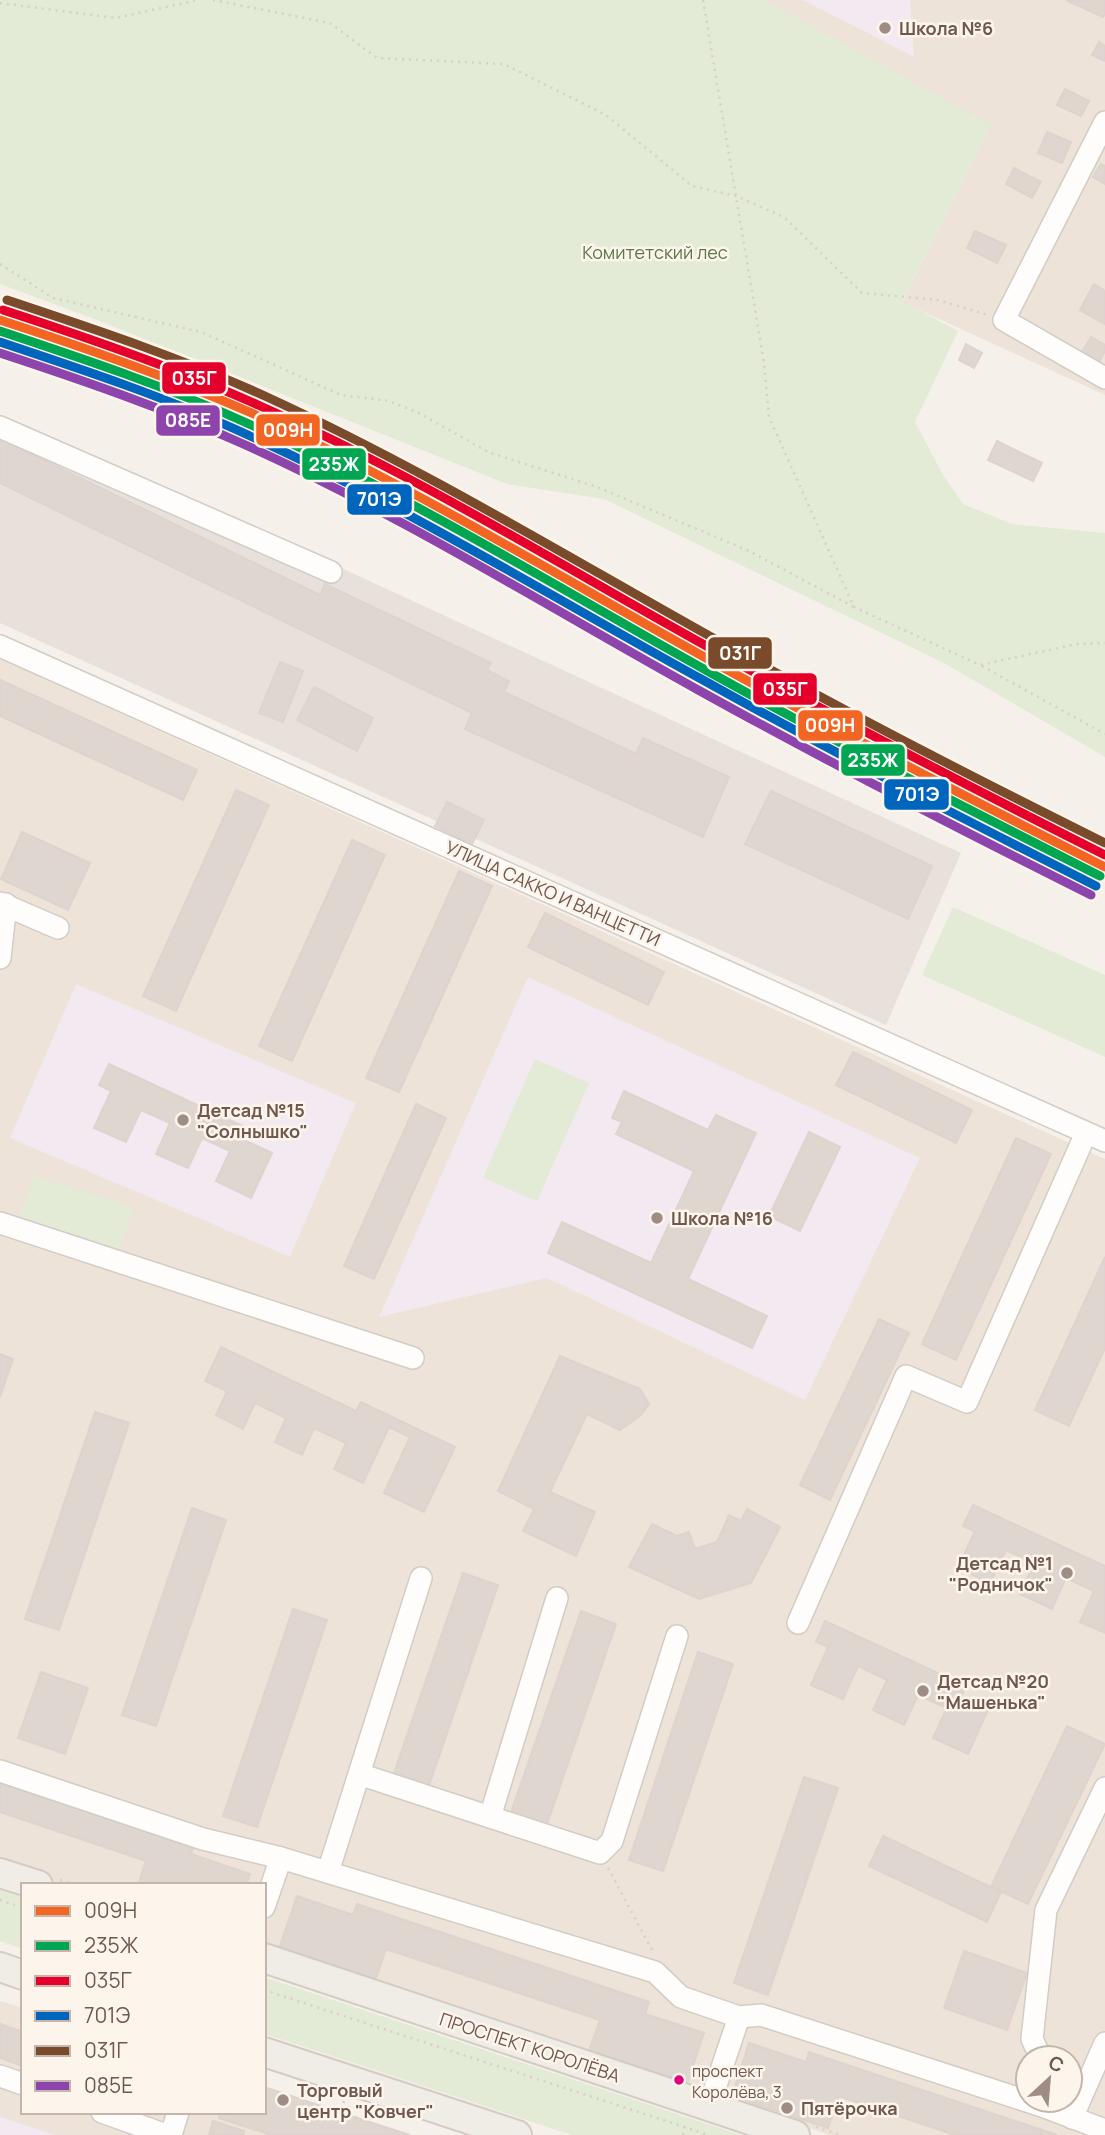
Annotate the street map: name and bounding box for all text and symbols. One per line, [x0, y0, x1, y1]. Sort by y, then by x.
place label: Школа №6 [899, 16, 993, 40]
marker: Школа №6 [877, 20, 893, 36]
park label: Комитетский лес [582, 240, 728, 264]
line badge: 035Г [161, 361, 227, 395]
text: 035Г [171, 365, 217, 391]
line badge: 085Е [155, 404, 221, 437]
text: 085Е [165, 407, 211, 433]
line badge: 009Н [255, 413, 321, 447]
text: 009Н [263, 417, 313, 443]
line badge: 235Ж [301, 447, 367, 481]
text: 235Ж [309, 451, 360, 477]
line badge: 701Э [346, 483, 413, 516]
text: 701Э [357, 486, 402, 512]
line badge: 031Г [707, 636, 773, 670]
text: 031Г [719, 640, 762, 666]
line badge: 035Г [752, 672, 818, 706]
text: 035Г [762, 676, 808, 702]
line badge: 009Н [797, 709, 864, 742]
text: 009Н [805, 712, 855, 738]
line badge: 235Ж [840, 743, 906, 777]
text: 235Ж [848, 747, 899, 773]
line badge: 701Э [883, 778, 950, 811]
text: 701Э [895, 781, 940, 807]
street label: УЛИЦА САККО И ВАНЦЕТТИ [442, 835, 664, 951]
place label: Детсад №15 "Солнышко" [197, 1098, 308, 1143]
marker: Детсад №15 "Солнышко" [175, 1112, 191, 1128]
place label: Школа №16 [671, 1206, 773, 1230]
marker: Школа №16 [649, 1210, 665, 1226]
place label: Детсад №1 "Родничок" [949, 1551, 1053, 1596]
marker: Детсад №1 "Родничок" [1059, 1565, 1075, 1581]
place label: Детсад №20 "Машенька" [937, 1669, 1049, 1714]
marker: Детсад №20 "Машенька" [915, 1683, 931, 1699]
legend [21, 1883, 266, 2114]
text: 009Н [84, 1896, 137, 1924]
text: 235Ж [84, 1931, 139, 1959]
text: 035Г [84, 1966, 132, 1994]
text: 701Э [84, 2001, 131, 2029]
street label: ПРОСПЕКТ КОРОЛЁВА [437, 2006, 624, 2088]
text: 031Г [84, 2036, 128, 2064]
north arrow [1014, 2044, 1084, 2114]
text: С [1044, 2049, 1068, 2078]
place label: проспект Королёва, 3 [692, 2060, 782, 2103]
text: 085Е [84, 2071, 133, 2099]
marker: проспект Королёва, 3 [672, 2073, 686, 2087]
place label: Торговый центр "Ковчег" [297, 2078, 434, 2123]
marker: Торговый центр "Ковчег" [275, 2092, 291, 2108]
place label: Пятёрочка [801, 2096, 898, 2120]
marker: Пятёрочка [779, 2100, 795, 2116]

